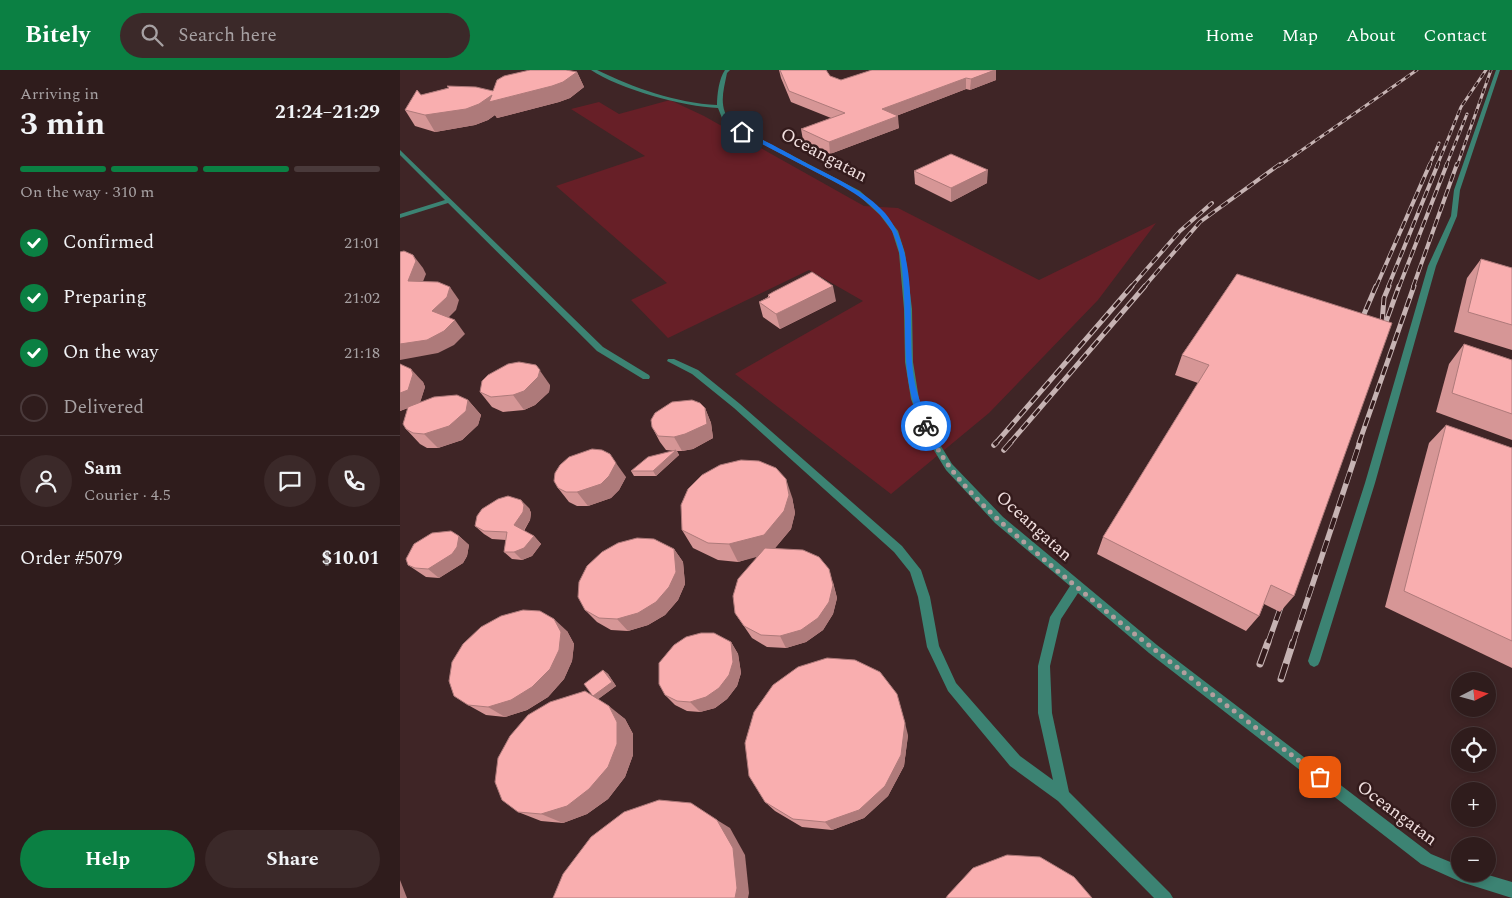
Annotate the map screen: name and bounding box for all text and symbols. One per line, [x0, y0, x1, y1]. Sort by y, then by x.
search box [120, 13, 470, 58]
text: Bitely [25, 17, 90, 53]
icon: search [138, 21, 166, 49]
text: Search here [178, 21, 277, 50]
text: Home [1205, 22, 1254, 49]
text: Map [1282, 22, 1318, 49]
text: About [1346, 22, 1396, 49]
text: Contact [1424, 22, 1487, 49]
text: Arriving in [20, 82, 99, 106]
text: 21:24–21:29 [275, 98, 380, 127]
text: 3 min [20, 100, 105, 149]
pin [721, 111, 763, 153]
icon: home [728, 118, 756, 146]
street label: Oceangatan [776, 121, 872, 189]
text: On the way · 310 m [20, 180, 154, 204]
text: Confirmed [63, 228, 154, 257]
icon: check [20, 229, 48, 257]
text: 21:01 [344, 231, 380, 255]
text: Preparing [63, 283, 147, 312]
icon: check [20, 284, 48, 312]
text: 21:02 [344, 286, 380, 310]
text: On the way [63, 338, 159, 367]
icon: check [20, 339, 48, 367]
text: 21:18 [344, 341, 380, 365]
text: Delivered [63, 393, 144, 422]
courier [901, 401, 951, 451]
icon: bike [912, 412, 940, 440]
text: Sam [84, 454, 122, 483]
button: person [20, 455, 72, 507]
button: chat [264, 455, 316, 507]
button: phone [328, 455, 380, 507]
text: Courier · 4.5 [84, 483, 171, 507]
street label: Oceangatan [990, 484, 1078, 568]
text: Order #5079 [20, 544, 123, 573]
text: $10.01 [322, 544, 380, 573]
north arrow [1451, 672, 1496, 718]
map controls [1451, 672, 1496, 882]
button: locate [1451, 727, 1496, 772]
pin [1299, 756, 1341, 798]
icon: bag [1306, 763, 1334, 791]
street label: Oceangatan [1351, 774, 1443, 852]
button: + [1451, 782, 1496, 827]
button: Help [20, 830, 195, 888]
button: Share [205, 830, 380, 888]
button: − [1451, 837, 1496, 882]

